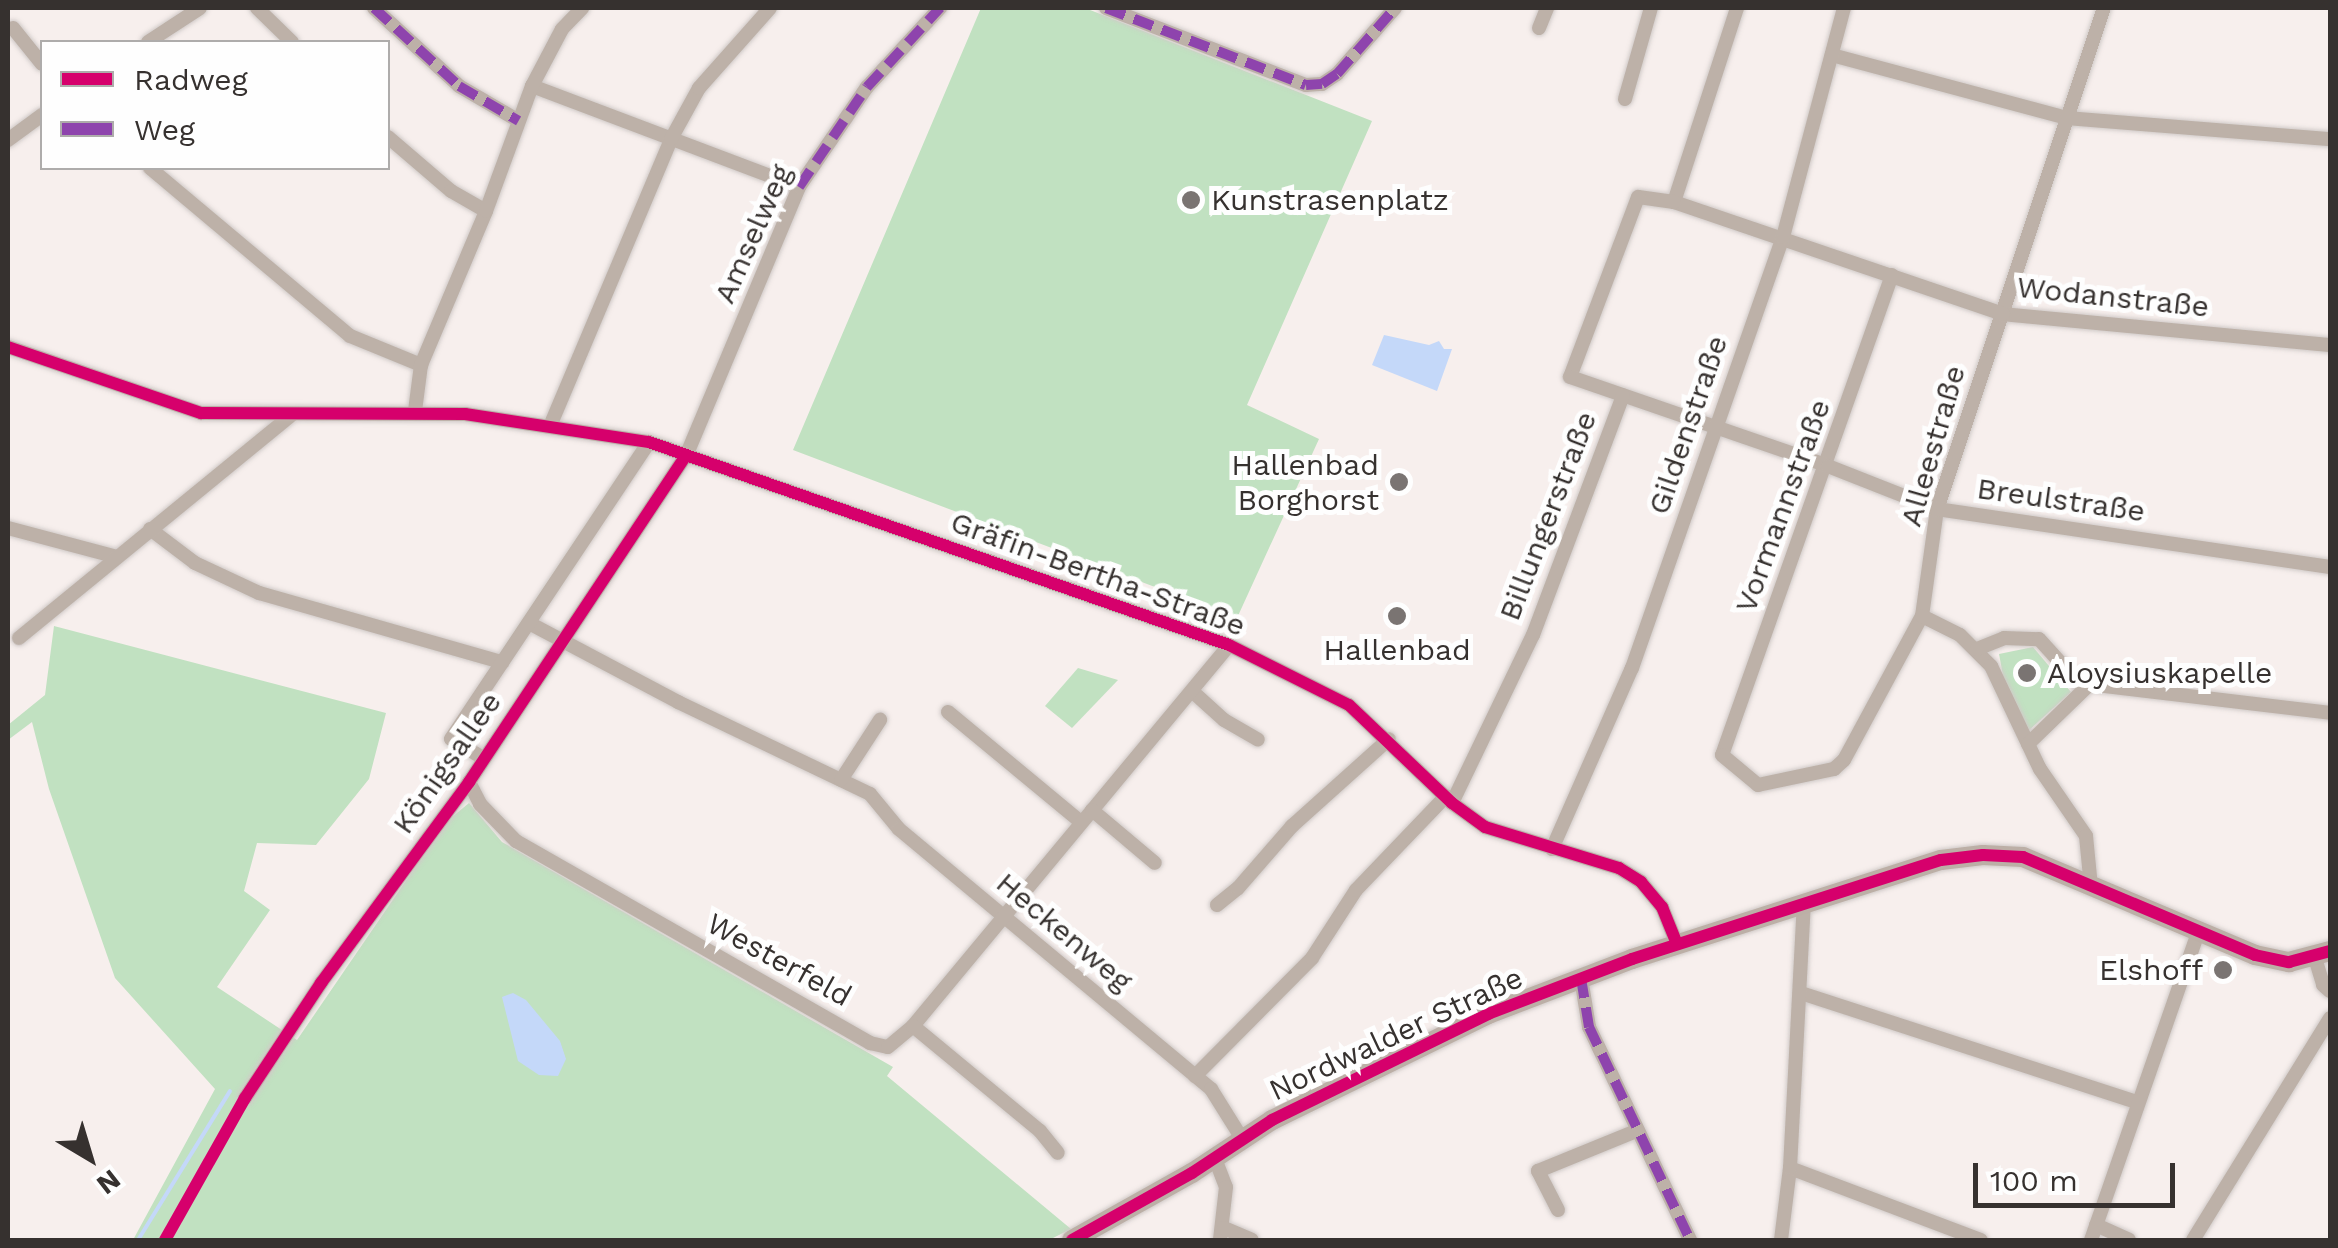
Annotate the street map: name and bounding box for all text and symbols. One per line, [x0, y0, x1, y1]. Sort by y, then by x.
legend [40, 40, 390, 170]
text: Radweg [134, 62, 248, 97]
text: Weg [134, 112, 195, 147]
street label: Amselweg [706, 159, 800, 309]
place label: Kunstrasenplatz [1211, 182, 1449, 218]
marker: Kunstrasenplatz [1180, 189, 1202, 211]
street label: Wodanstraße [2015, 269, 2211, 325]
street label: Gildenstraße [1641, 331, 1735, 519]
street label: Alleestraße [1893, 361, 1973, 531]
street label: Vormannstraße [1728, 395, 1838, 617]
street label: Billungerstraße [1492, 406, 1604, 626]
place label: Hallenbad Borghorst [1231, 447, 1379, 518]
street label: Breulstraße [1975, 470, 2147, 530]
marker: Hallenbad Borghorst [1388, 471, 1410, 493]
street label: Gräfin-Bertha-Straße [946, 504, 1250, 644]
marker: Hallenbad [1386, 605, 1408, 627]
place label: Hallenbad [1323, 632, 1471, 668]
place label: Aloysiuskapelle [2047, 655, 2272, 691]
marker: Aloysiuskapelle [2016, 662, 2038, 684]
street label: Königsallee [385, 685, 509, 841]
street label: Heckenweg [989, 865, 1139, 999]
street label: Westerfeld [700, 906, 858, 1014]
place label: Elshoff [2099, 952, 2203, 988]
street label: Nordwalder Straße [1263, 959, 1529, 1109]
marker: Elshoff [2212, 959, 2234, 981]
north arrow [40, 1108, 140, 1208]
scale bar [1978, 1143, 2180, 1205]
text: N [90, 1163, 127, 1201]
text: 100 m [1990, 1163, 2078, 1198]

